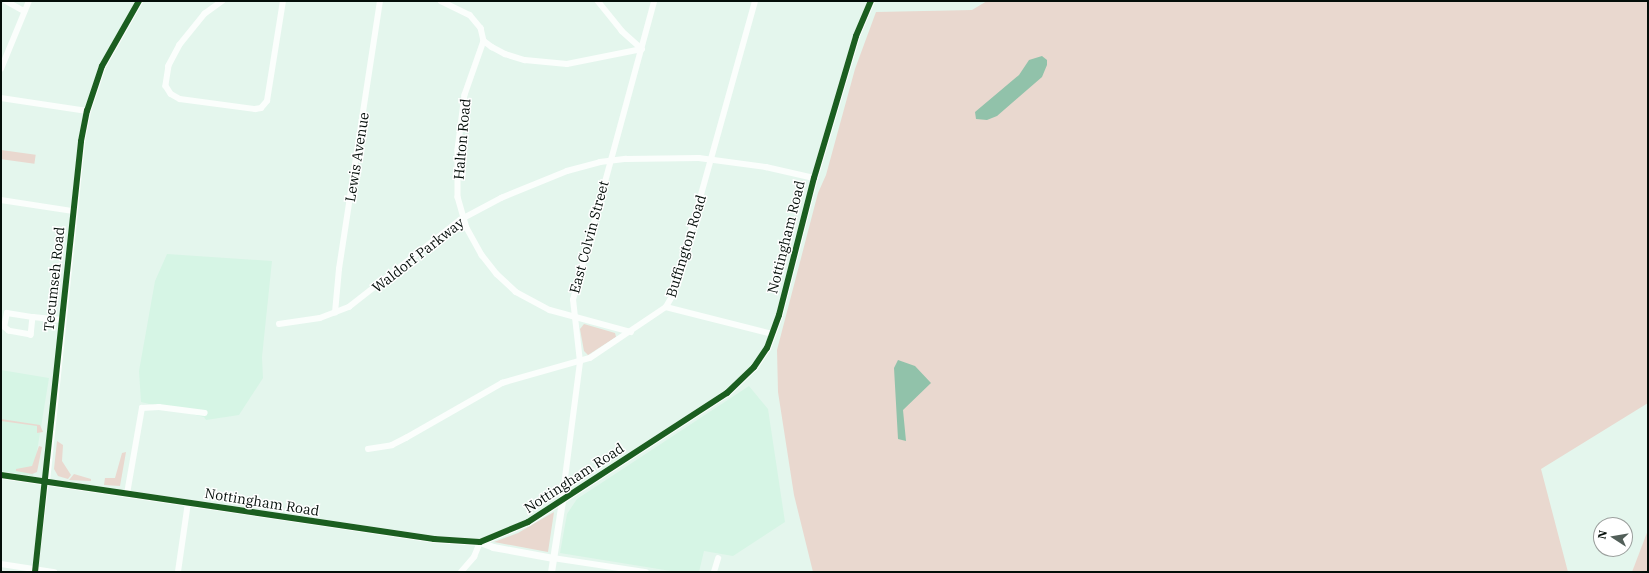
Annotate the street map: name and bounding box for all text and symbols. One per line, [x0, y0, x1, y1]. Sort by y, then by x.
street label: Halton Road [450, 98, 474, 180]
street label: Lewis Avenue [342, 111, 372, 203]
street label: East Colvin Street [566, 179, 612, 295]
street label: Nottingham Road [764, 179, 808, 295]
street label: Buffington Road [662, 193, 710, 299]
street label: Waldorf Parkway [369, 214, 467, 296]
street label: Tecumseh Road [40, 226, 68, 332]
street label: Nottingham Road [521, 439, 627, 517]
street label: Nottingham Road [204, 485, 320, 519]
north arrow [1593, 517, 1633, 557]
text: N [1594, 529, 1610, 540]

